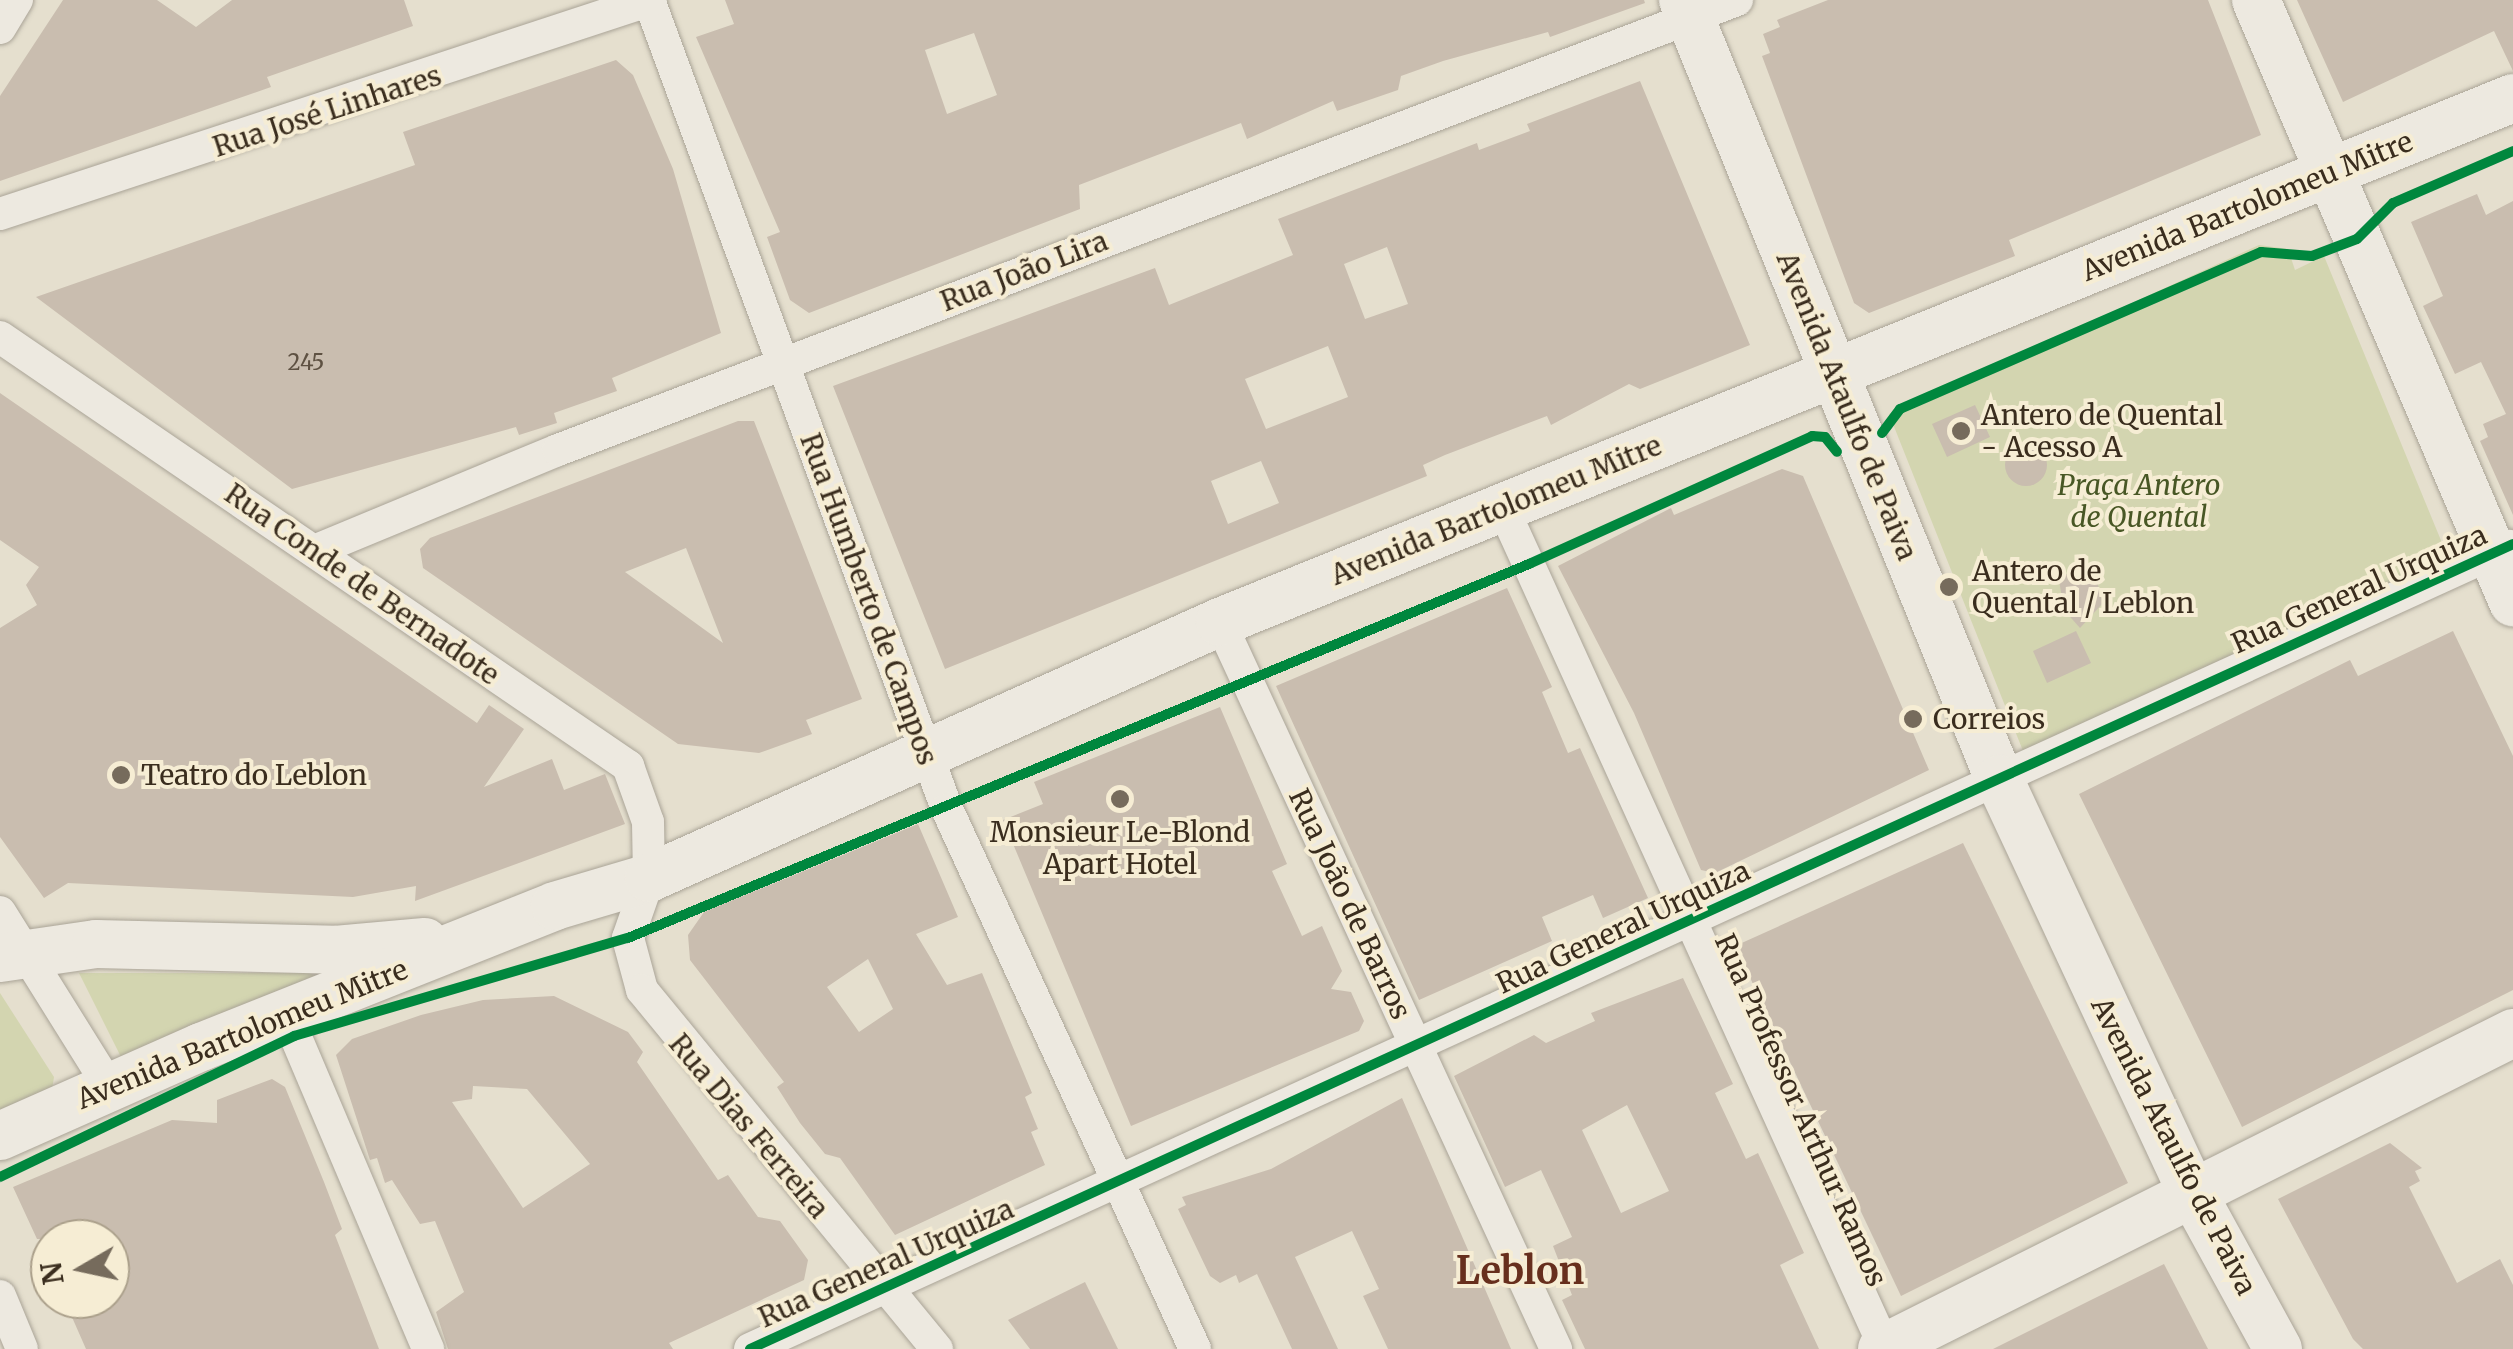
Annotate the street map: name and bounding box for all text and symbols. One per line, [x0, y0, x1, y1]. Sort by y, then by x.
street label: Rua José Linhares [209, 58, 445, 164]
street label: Avenida Bartolomeu Mitre [2077, 124, 2417, 288]
street label: Rua João Lira [936, 224, 1112, 318]
street label: Avenida Ataulfo de Paiva [1770, 247, 1924, 565]
house number: 245 [288, 350, 324, 376]
place label: Antero de Quental - Acesso A [1981, 398, 2223, 464]
marker: Antero de Quental - Acesso A [1950, 420, 1972, 442]
street label: Avenida Bartolomeu Mitre [1326, 428, 1666, 592]
street label: Rua Humberto de Campos [793, 429, 945, 769]
park label: Praça Antero de Quental [2057, 468, 2221, 534]
street label: Rua Conde de Bernadote [219, 477, 505, 691]
street label: Rua General Urquiza [2226, 518, 2492, 660]
place label: Antero de Quental / Leblon [1972, 554, 2194, 620]
marker: Antero de Quental / Leblon [1936, 574, 1962, 600]
place label: Correios [1933, 702, 2045, 736]
marker: Correios [1902, 708, 1924, 730]
place label: Teatro do Leblon [141, 758, 367, 792]
marker: Teatro do Leblon [110, 764, 132, 786]
street label: Rua João de Barros [1282, 784, 1418, 1024]
marker: Monsieur Le-Blond Apart Hotel [1109, 788, 1131, 810]
place label: Monsieur Le-Blond Apart Hotel [990, 815, 1250, 881]
street label: Rua General Urquiza [1491, 854, 1755, 1000]
street label: Rua Professor Arthur Ramos [1708, 929, 1894, 1291]
street label: Avenida Bartolomeu Mitre [72, 952, 412, 1116]
street label: Avenida Ataulfo de Paiva [2084, 992, 2264, 1300]
street label: Rua Dias Ferreira [662, 1027, 836, 1225]
street label: Rua General Urquiza [753, 1192, 1019, 1334]
north arrow [30, 1219, 130, 1319]
district label: Leblon [1456, 1248, 1584, 1294]
text: N [33, 1260, 72, 1287]

